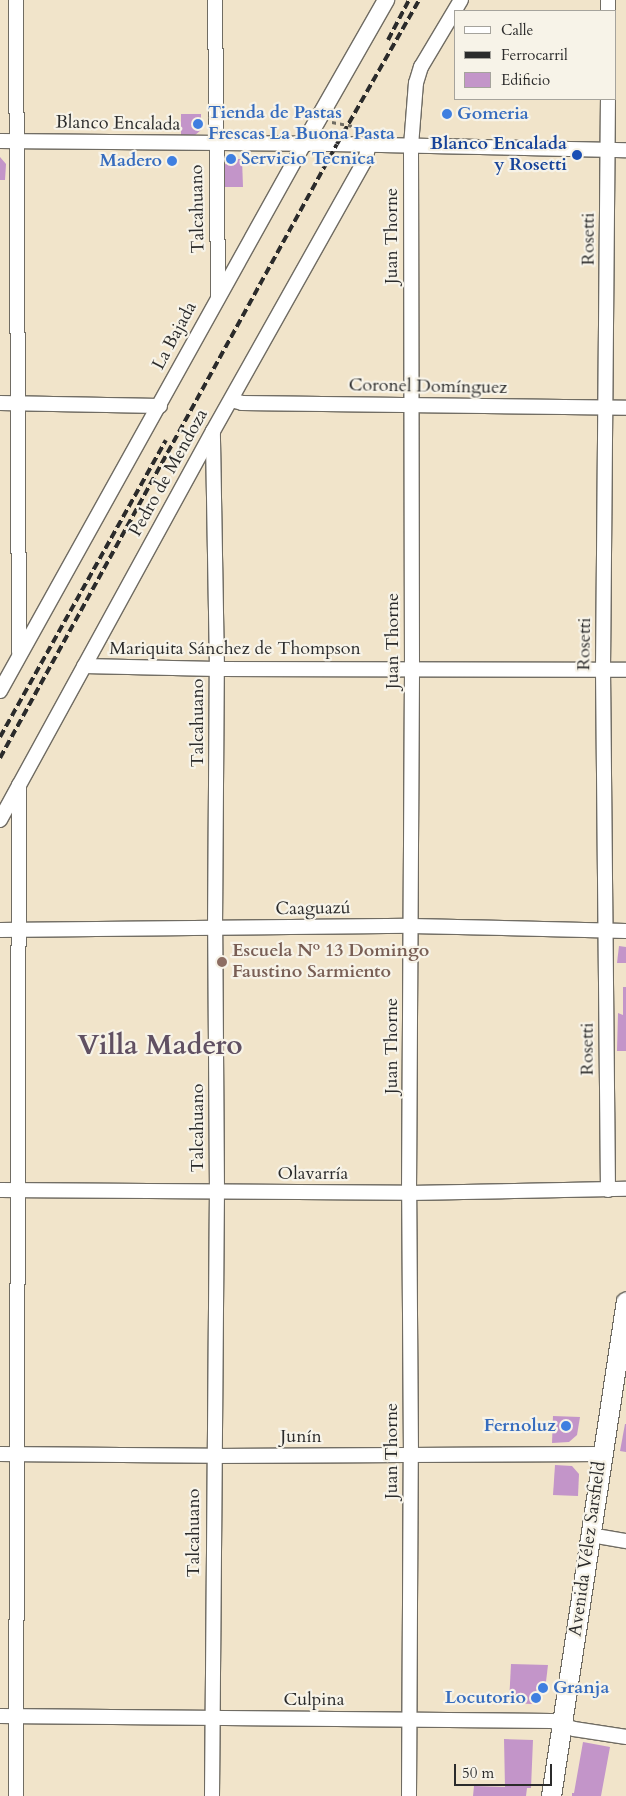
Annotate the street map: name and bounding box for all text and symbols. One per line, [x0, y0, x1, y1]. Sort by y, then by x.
legend [454, 10, 616, 100]
text: Calle [501, 20, 533, 40]
text: Ferrocarril [501, 45, 568, 65]
text: Edificio [501, 70, 550, 90]
place label: Tienda de Pastas Frescas La Buona Pasta [208, 103, 395, 146]
place label: Gomeria [457, 103, 529, 125]
marker: Gomeria [441, 108, 453, 120]
street label: Blanco Encalada [56, 112, 180, 136]
marker: Tienda de Pastas Frescas La Buona Pasta [192, 118, 204, 130]
place label: Blanco Encalada y Rosetti [430, 134, 567, 176]
place label: Servicio Tecnica [241, 148, 375, 170]
marker: Blanco Encalada y Rosetti [571, 149, 583, 161]
place label: Madero [100, 150, 162, 172]
marker: Servicio Tecnica [225, 153, 237, 165]
marker: Madero [166, 155, 178, 167]
street label: Talcahuano [186, 164, 210, 254]
street label: Juan Thorne [381, 188, 403, 284]
street label: Rosetti [578, 213, 600, 265]
street label: La Bajada [148, 298, 202, 374]
street label: Coronel Domínguez [348, 375, 508, 399]
street label: Pedro de Mendoza [125, 405, 213, 541]
street label: Juan Thorne [382, 593, 404, 689]
street label: Rosetti [574, 617, 596, 671]
street label: Mariquita Sánchez de Thompson [109, 638, 361, 660]
street label: Talcahuano [187, 678, 209, 768]
street label: Caaguazú [275, 898, 351, 920]
place label: Escuela Nº 13 Domingo Faustino Sarmiento [232, 941, 429, 984]
marker: Escuela Nº 13 Domingo Faustino Sarmiento [216, 956, 228, 968]
street label: Juan Thorne [381, 998, 403, 1094]
street label: Rosetti [577, 1023, 599, 1075]
district label: Villa Madero [77, 1028, 243, 1062]
street label: Talcahuano [187, 1083, 209, 1173]
street label: Olavarría [278, 1163, 348, 1185]
street label: Juan Thorne [381, 1403, 403, 1499]
place label: Fernoluz [484, 1415, 556, 1437]
marker: Fernoluz [560, 1420, 572, 1432]
street label: Junín [280, 1426, 322, 1448]
street label: Avenida Vélez Sarsfield [565, 1460, 611, 1638]
street label: Talcahuano [183, 1488, 205, 1578]
place label: Granja [553, 1677, 609, 1699]
marker: Granja [537, 1682, 549, 1694]
place label: Locutorio [445, 1687, 526, 1709]
street label: Culpina [284, 1689, 344, 1711]
marker: Locutorio [530, 1692, 542, 1704]
scale bar [456, 1754, 554, 1786]
text: 50 m [462, 1763, 494, 1783]

